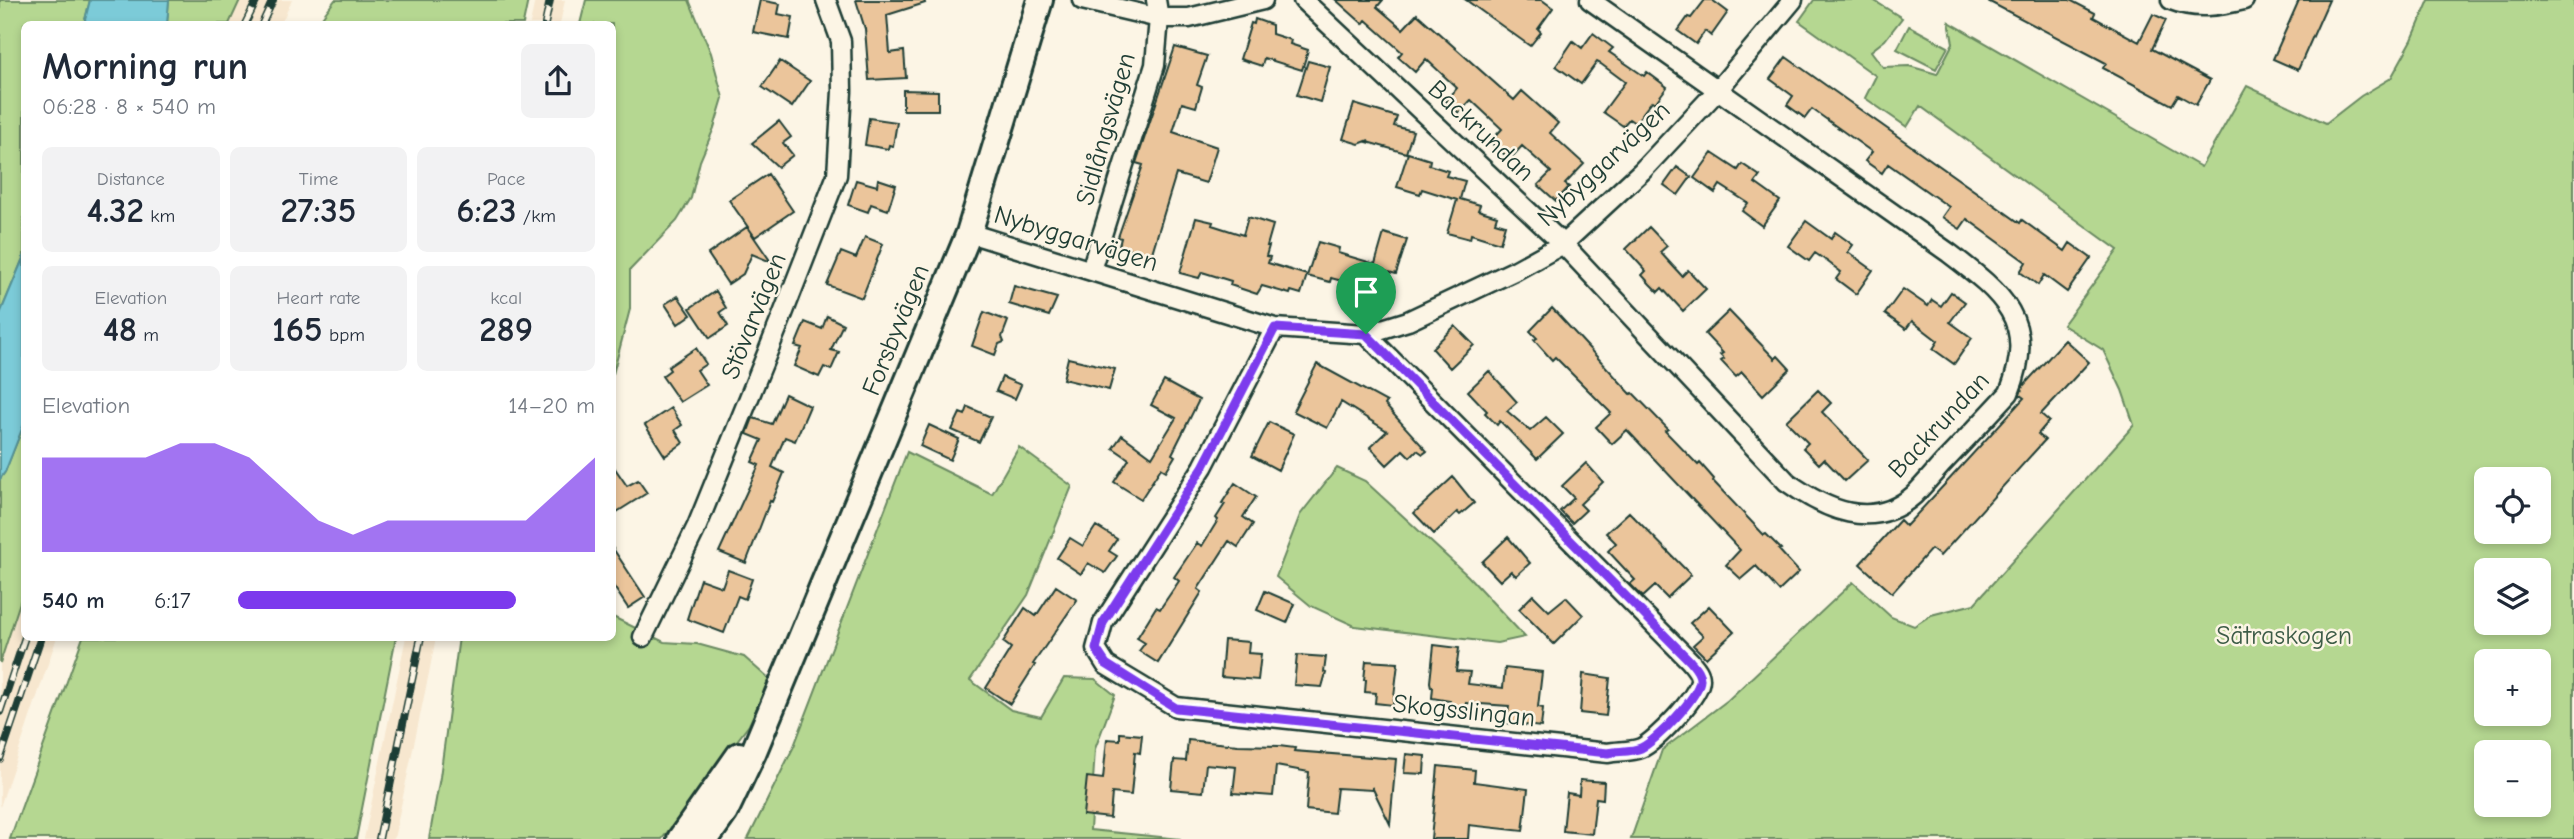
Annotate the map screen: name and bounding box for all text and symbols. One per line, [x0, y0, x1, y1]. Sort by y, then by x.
button: share [521, 44, 595, 118]
text: Morning run [42, 45, 248, 89]
street label: Sidlångsvägen [1070, 49, 1142, 209]
street label: Backrundan [1422, 74, 1540, 188]
text: 06:28 · 8 × 540 m [42, 93, 216, 120]
street label: Nybyggarvägen [1532, 95, 1676, 233]
text: Distance [97, 168, 165, 190]
text: Time [299, 168, 338, 190]
text: Pace [487, 168, 525, 190]
text: 4.32 [86, 190, 144, 231]
text: 27:35 [281, 190, 356, 231]
text: 6:23 [456, 190, 517, 231]
street label: Nybyggarvägen [990, 200, 1162, 278]
text: km [144, 205, 175, 227]
text: /km [517, 205, 556, 227]
street label: Stövarvägen [715, 248, 793, 384]
street label: Forsbyvägen [856, 260, 936, 400]
pin [1336, 262, 1396, 334]
icon: arrive [1347, 273, 1385, 311]
text: Elevation [94, 287, 167, 309]
text: Heart rate [277, 287, 360, 309]
text: kcal [490, 287, 522, 309]
text: 48 [103, 309, 137, 350]
text: 165 [272, 309, 323, 350]
text: 289 [479, 309, 533, 350]
text: m [137, 324, 159, 346]
text: bpm [323, 324, 365, 346]
street label: Backrundan [1882, 366, 1996, 484]
text: Elevation [42, 392, 130, 419]
text: 14–20 m [508, 392, 595, 419]
map controls [2474, 467, 2551, 817]
button: locate [2474, 467, 2551, 544]
button: layers [2474, 558, 2551, 635]
text: 540 m [42, 587, 105, 614]
text: 6:17 [154, 587, 191, 614]
park label: Sätraskogen [2216, 621, 2352, 651]
button: + [2474, 649, 2551, 726]
street label: Skogsslingan [1391, 689, 1537, 733]
button: − [2474, 740, 2551, 817]

